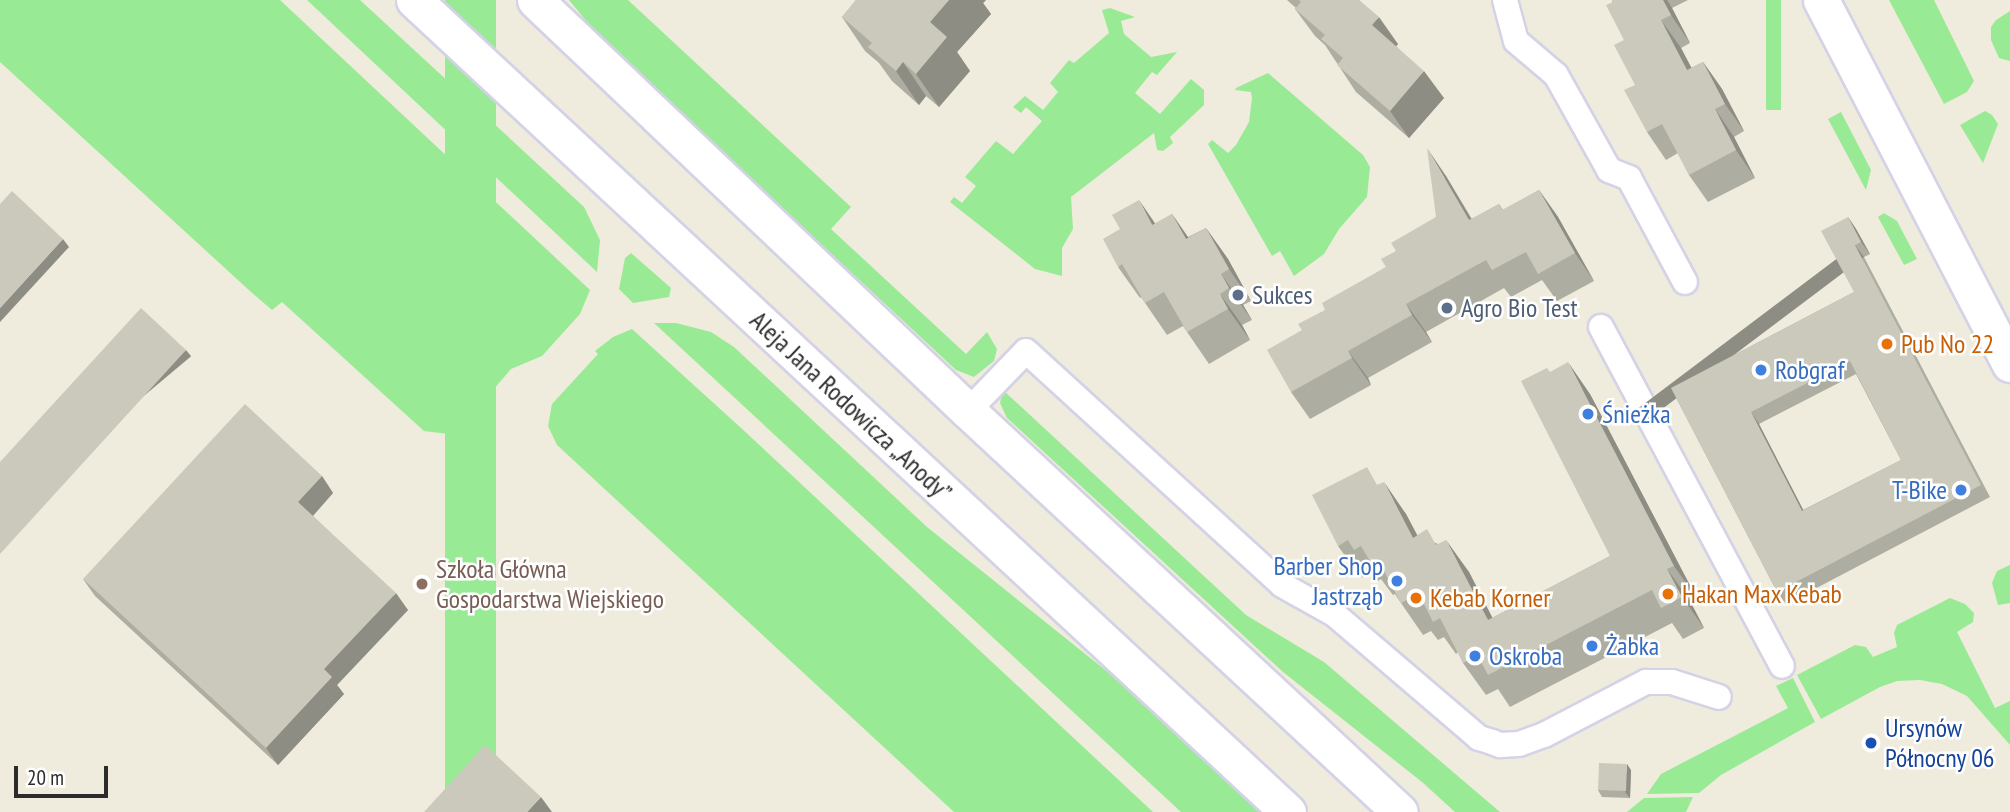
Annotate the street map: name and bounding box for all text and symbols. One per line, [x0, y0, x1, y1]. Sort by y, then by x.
place label: Sukces [1252, 279, 1313, 311]
marker: Sukces [1230, 287, 1246, 303]
place label: Agro Bio Test [1461, 292, 1578, 324]
marker: Agro Bio Test [1439, 300, 1455, 316]
street label: Aleja Jana Rodowicza „Anody” [743, 304, 959, 508]
place label: Pub No 22 [1901, 328, 1994, 360]
marker: Pub No 22 [1879, 336, 1895, 352]
place label: Robgraf [1775, 354, 1844, 386]
marker: Robgraf [1753, 362, 1769, 378]
place label: Śnieżka [1602, 398, 1671, 430]
marker: Śnieżka [1580, 406, 1596, 422]
place label: T-Bike [1892, 474, 1947, 506]
marker: T-Bike [1953, 482, 1969, 498]
place label: Barber Shop Jastrząb [1273, 550, 1383, 612]
place label: Szkoła Główna Gospodarstwa Wiejskiego [436, 553, 664, 614]
marker: Barber Shop Jastrząb [1389, 573, 1405, 589]
marker: Szkoła Główna Gospodarstwa Wiejskiego [414, 576, 430, 592]
place label: Hakan Max Kebab [1682, 578, 1842, 610]
place label: Kebab Korner [1430, 582, 1550, 614]
marker: Hakan Max Kebab [1660, 586, 1676, 602]
marker: Kebab Korner [1408, 590, 1424, 606]
place label: Żabka [1606, 630, 1659, 662]
marker: Żabka [1584, 638, 1600, 654]
place label: Oskroba [1489, 640, 1562, 672]
marker: Oskroba [1467, 648, 1483, 664]
place label: Ursynów Północny 06 [1885, 712, 1995, 774]
marker: Ursynów Północny 06 [1863, 735, 1879, 751]
scale bar [18, 752, 112, 796]
text: 20 m [27, 764, 64, 791]

